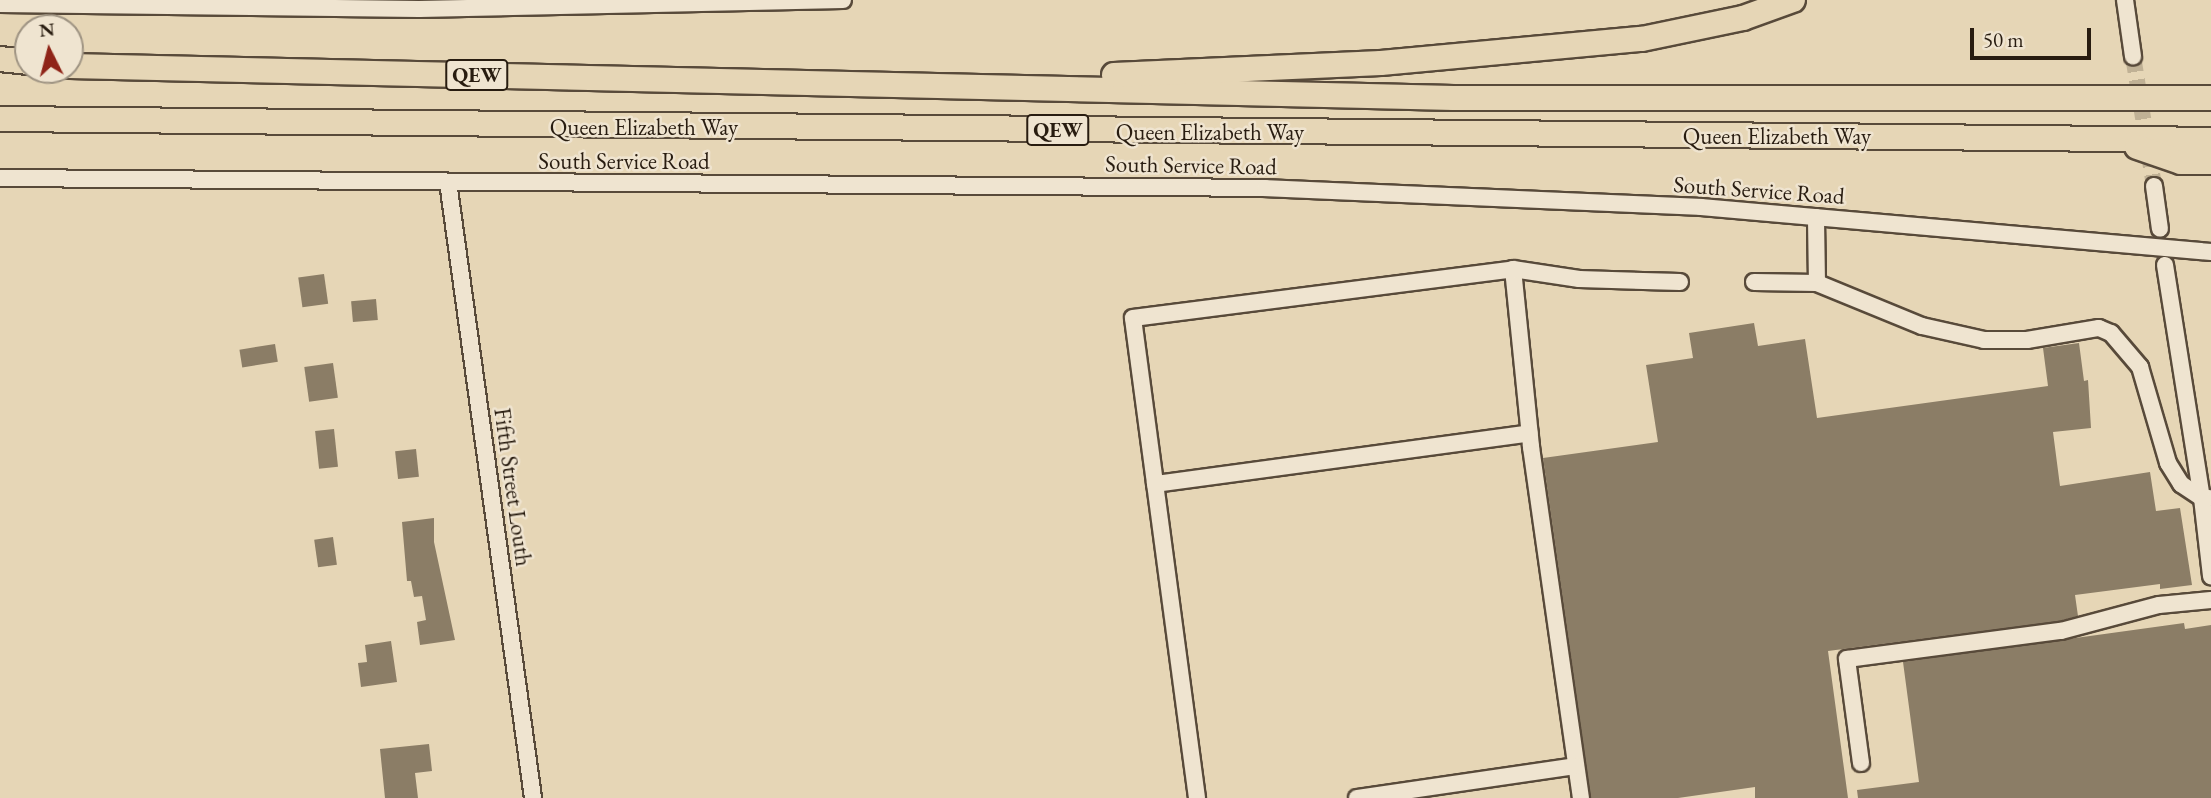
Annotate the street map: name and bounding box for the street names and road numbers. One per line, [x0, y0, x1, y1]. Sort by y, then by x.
road number: QEW [444, 57, 510, 92]
street label: Queen Elizabeth Way [550, 113, 738, 141]
road number: QEW [1025, 113, 1091, 148]
street label: Queen Elizabeth Way [1116, 118, 1304, 146]
street label: Queen Elizabeth Way [1683, 122, 1871, 150]
street label: South Service Road [538, 147, 710, 175]
street label: South Service Road [1105, 150, 1277, 180]
street label: South Service Road [1672, 170, 1846, 210]
street label: Fifth Street Louth [488, 406, 538, 568]

